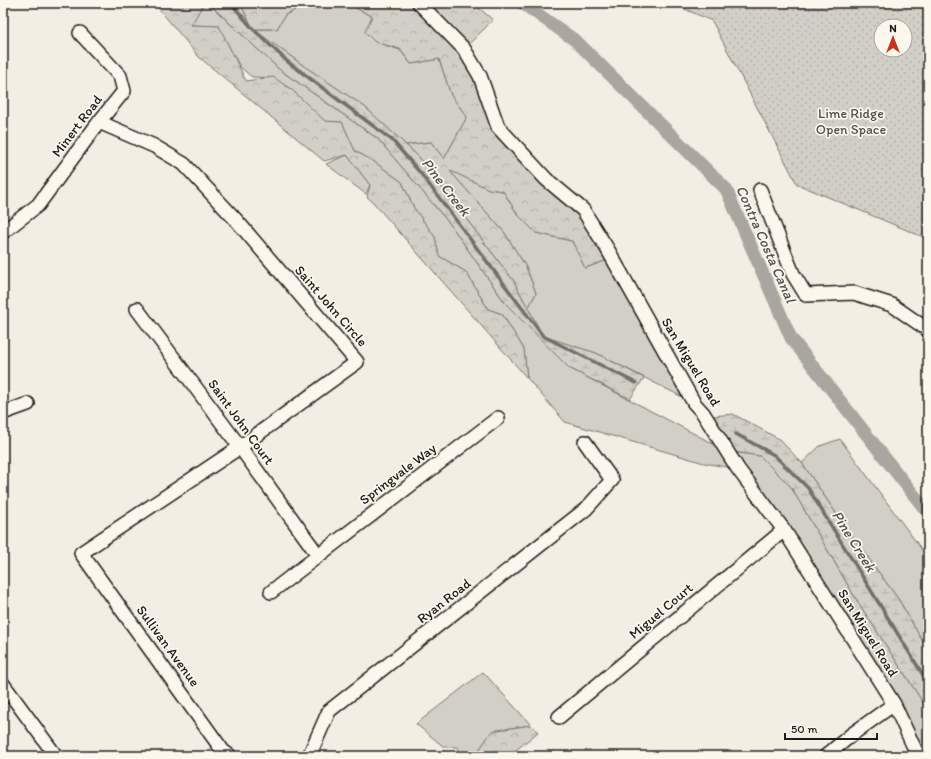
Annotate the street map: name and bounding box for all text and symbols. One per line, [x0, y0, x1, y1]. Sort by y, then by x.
north arrow [873, 18, 913, 58]
text: N [889, 22, 897, 35]
street label: Minert Road [48, 91, 106, 160]
park label: Lime Ridge Open Space [816, 105, 886, 138]
water label: Pine Creek [418, 154, 475, 221]
water label: Contra Costa Canal [732, 183, 801, 307]
street label: Saint John Circle [291, 262, 371, 350]
street label: San Miguel Road [658, 315, 724, 410]
street label: Saint John Court [204, 376, 278, 468]
street label: Springvale Way [356, 439, 440, 508]
water label: Pine Creek [828, 507, 881, 576]
street label: Ryan Road [414, 575, 475, 627]
street label: Miguel Court [626, 579, 696, 643]
street label: San Miguel Road [834, 586, 902, 680]
street label: Sullivan Avenue [133, 602, 203, 690]
scale bar [785, 715, 877, 741]
text: 50 m [791, 722, 817, 736]

